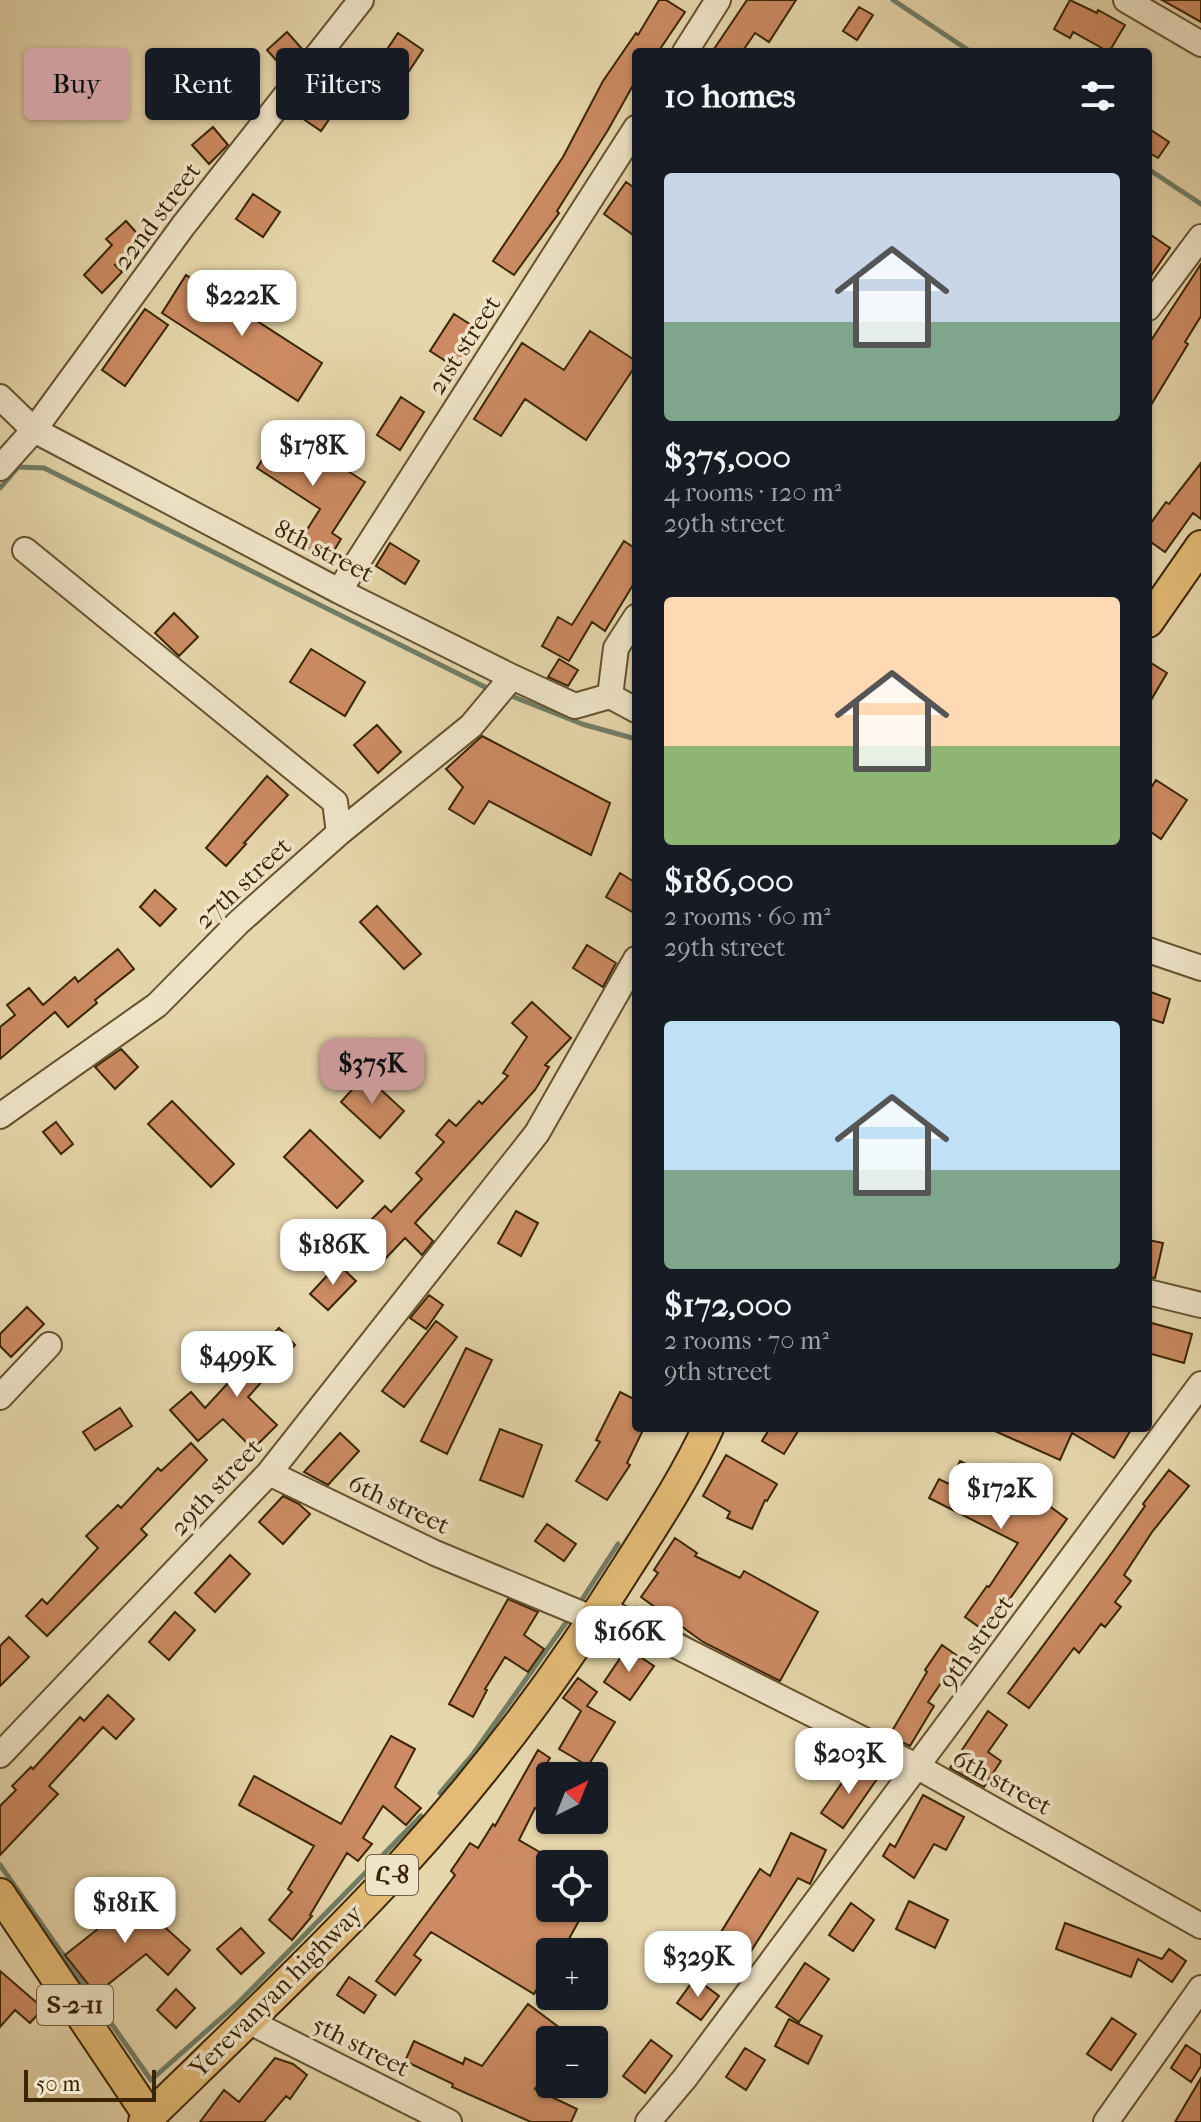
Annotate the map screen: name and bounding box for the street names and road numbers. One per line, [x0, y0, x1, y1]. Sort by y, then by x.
street label: 22nd street [107, 156, 208, 276]
street label: 21st street [421, 289, 508, 400]
street label: 8th street [269, 513, 379, 589]
street label: 27th street [188, 830, 298, 935]
street label: 29th street [163, 1432, 269, 1542]
street label: 6th street [343, 1467, 455, 1541]
street label: 9th street [932, 1589, 1021, 1695]
street label: 6th street [947, 1742, 1058, 1822]
road number: Հ-8 [366, 1855, 418, 1895]
street label: Yerevanyan highway [182, 1897, 370, 2085]
road number: Տ-2-11 [37, 1985, 113, 2025]
street label: 5th street [307, 2008, 416, 2084]

